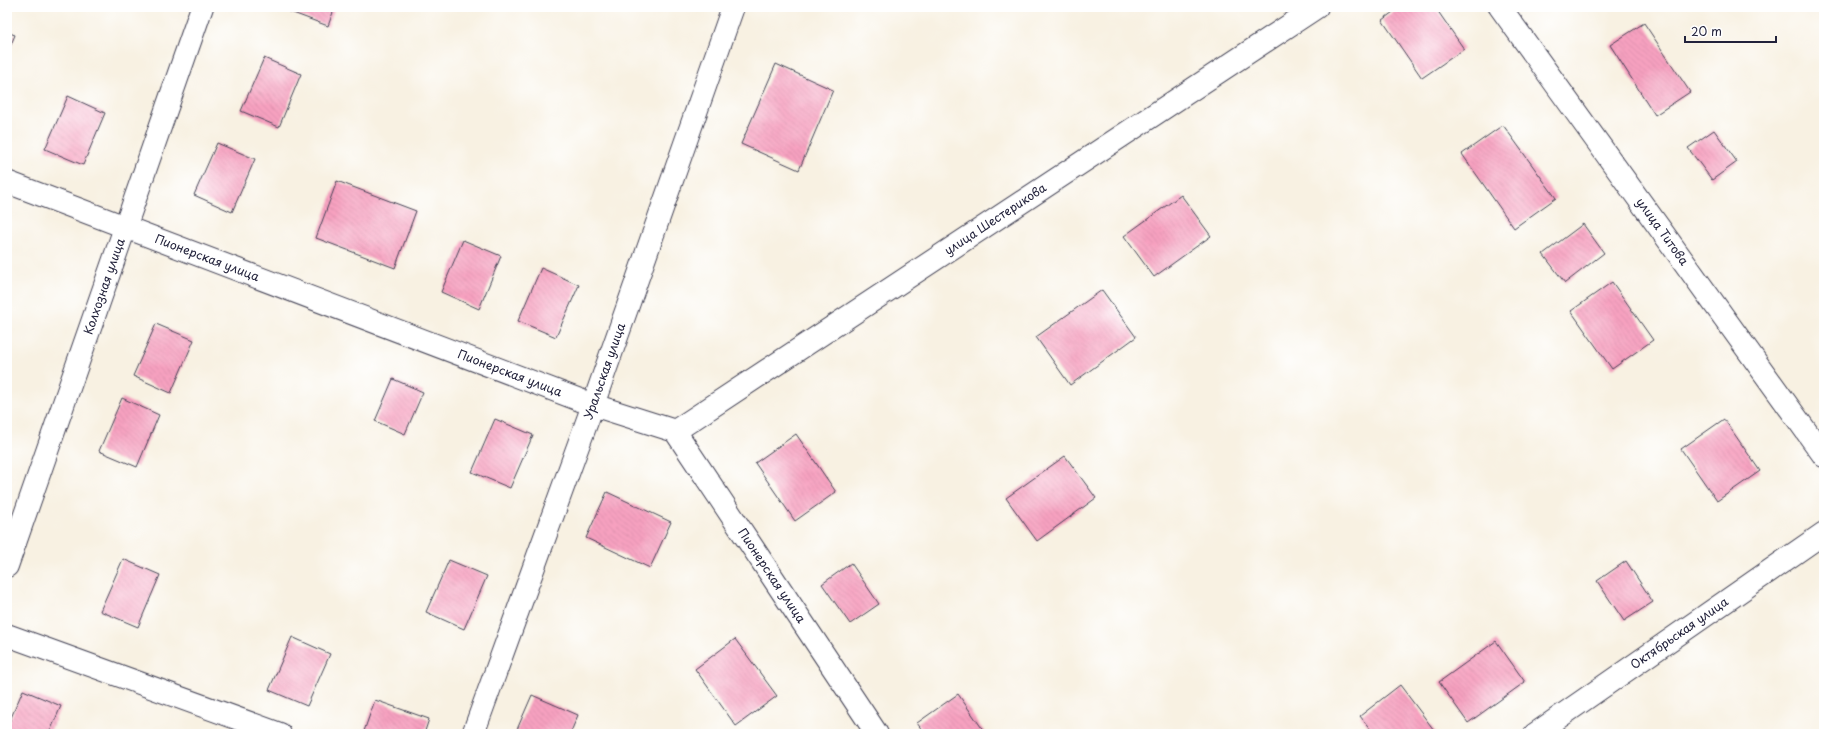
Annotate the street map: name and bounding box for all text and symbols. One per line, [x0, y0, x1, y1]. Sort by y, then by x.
scale bar [1685, 18, 1776, 44]
text: 20 m [1691, 22, 1722, 40]
street label: улица Шестерикова [940, 178, 1050, 259]
street label: улица Титова [1632, 194, 1694, 269]
street label: Пионерская улица [152, 229, 263, 285]
street label: Колхозная улица [78, 235, 129, 337]
street label: Уральская улица [579, 320, 629, 422]
street label: Пионерская улица [455, 344, 565, 401]
street label: Пионерская улица [734, 524, 811, 627]
street label: Октябрьская улица [1626, 592, 1732, 673]

